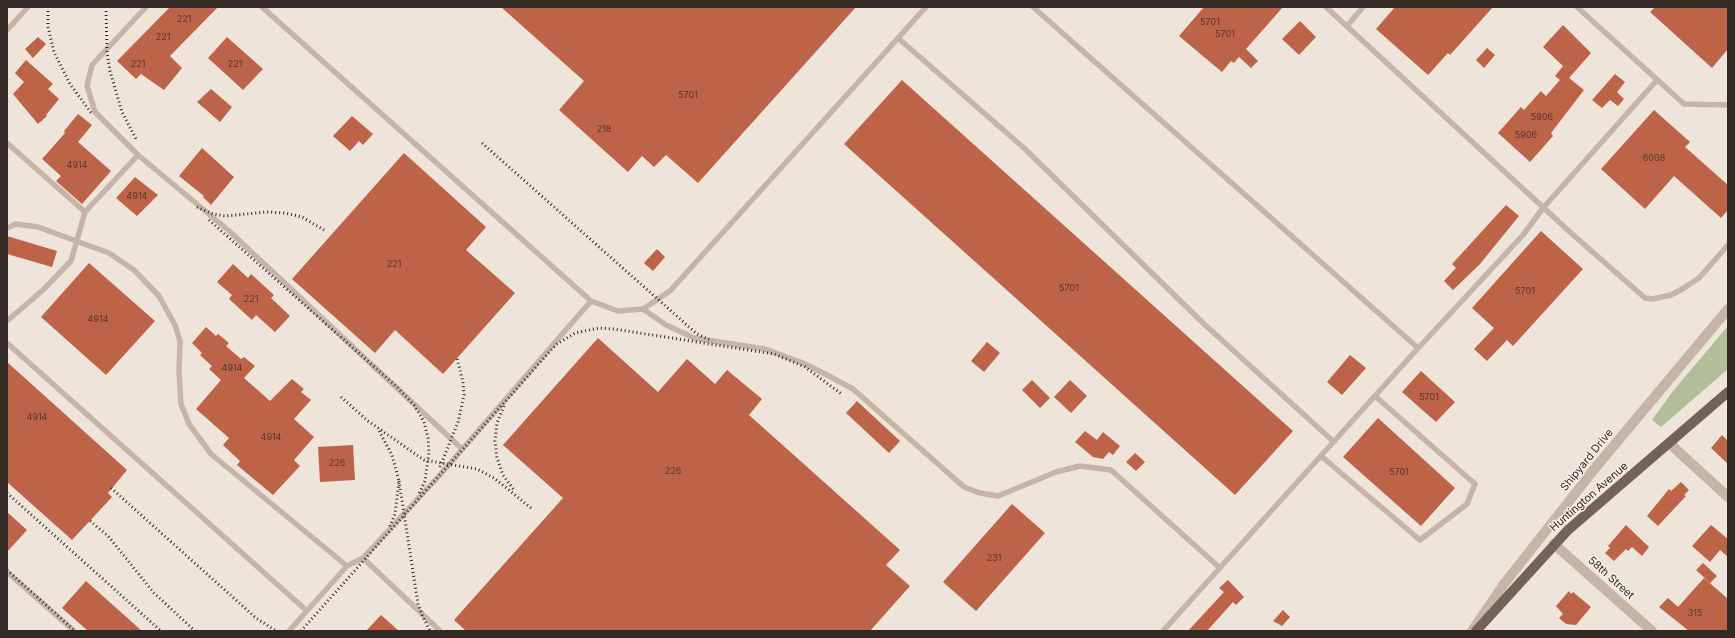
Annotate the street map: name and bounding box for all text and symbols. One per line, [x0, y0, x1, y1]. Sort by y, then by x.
house number: 221 [177, 14, 191, 24]
house number: 5701 [1200, 17, 1220, 27]
house number: 5701 [1215, 29, 1235, 39]
house number: 221 [156, 32, 170, 42]
house number: 221 [131, 59, 145, 69]
house number: 221 [228, 59, 242, 69]
house number: 5701 [678, 90, 698, 100]
house number: 5906 [1531, 112, 1553, 122]
house number: 218 [597, 124, 611, 134]
house number: 5906 [1515, 130, 1537, 140]
house number: 6008 [1643, 153, 1665, 163]
house number: 4914 [67, 160, 87, 170]
house number: 4914 [127, 191, 147, 201]
house number: 221 [387, 259, 401, 269]
house number: 5701 [1059, 283, 1079, 293]
house number: 5701 [1515, 286, 1535, 296]
house number: 221 [244, 294, 258, 304]
house number: 4914 [88, 314, 108, 324]
house number: 4914 [222, 363, 242, 373]
house number: 5701 [1419, 392, 1439, 402]
house number: 4914 [27, 412, 47, 422]
street label: Shipyard Drive [1558, 426, 1616, 494]
house number: 4914 [261, 432, 281, 442]
house number: 226 [329, 458, 345, 468]
street label: Huntington Avenue [1547, 460, 1631, 534]
house number: 226 [665, 466, 681, 476]
house number: 5701 [1389, 467, 1409, 477]
house number: 231 [987, 553, 1001, 563]
street label: 58th Street [1585, 554, 1637, 602]
house number: 315 [1688, 608, 1702, 618]

